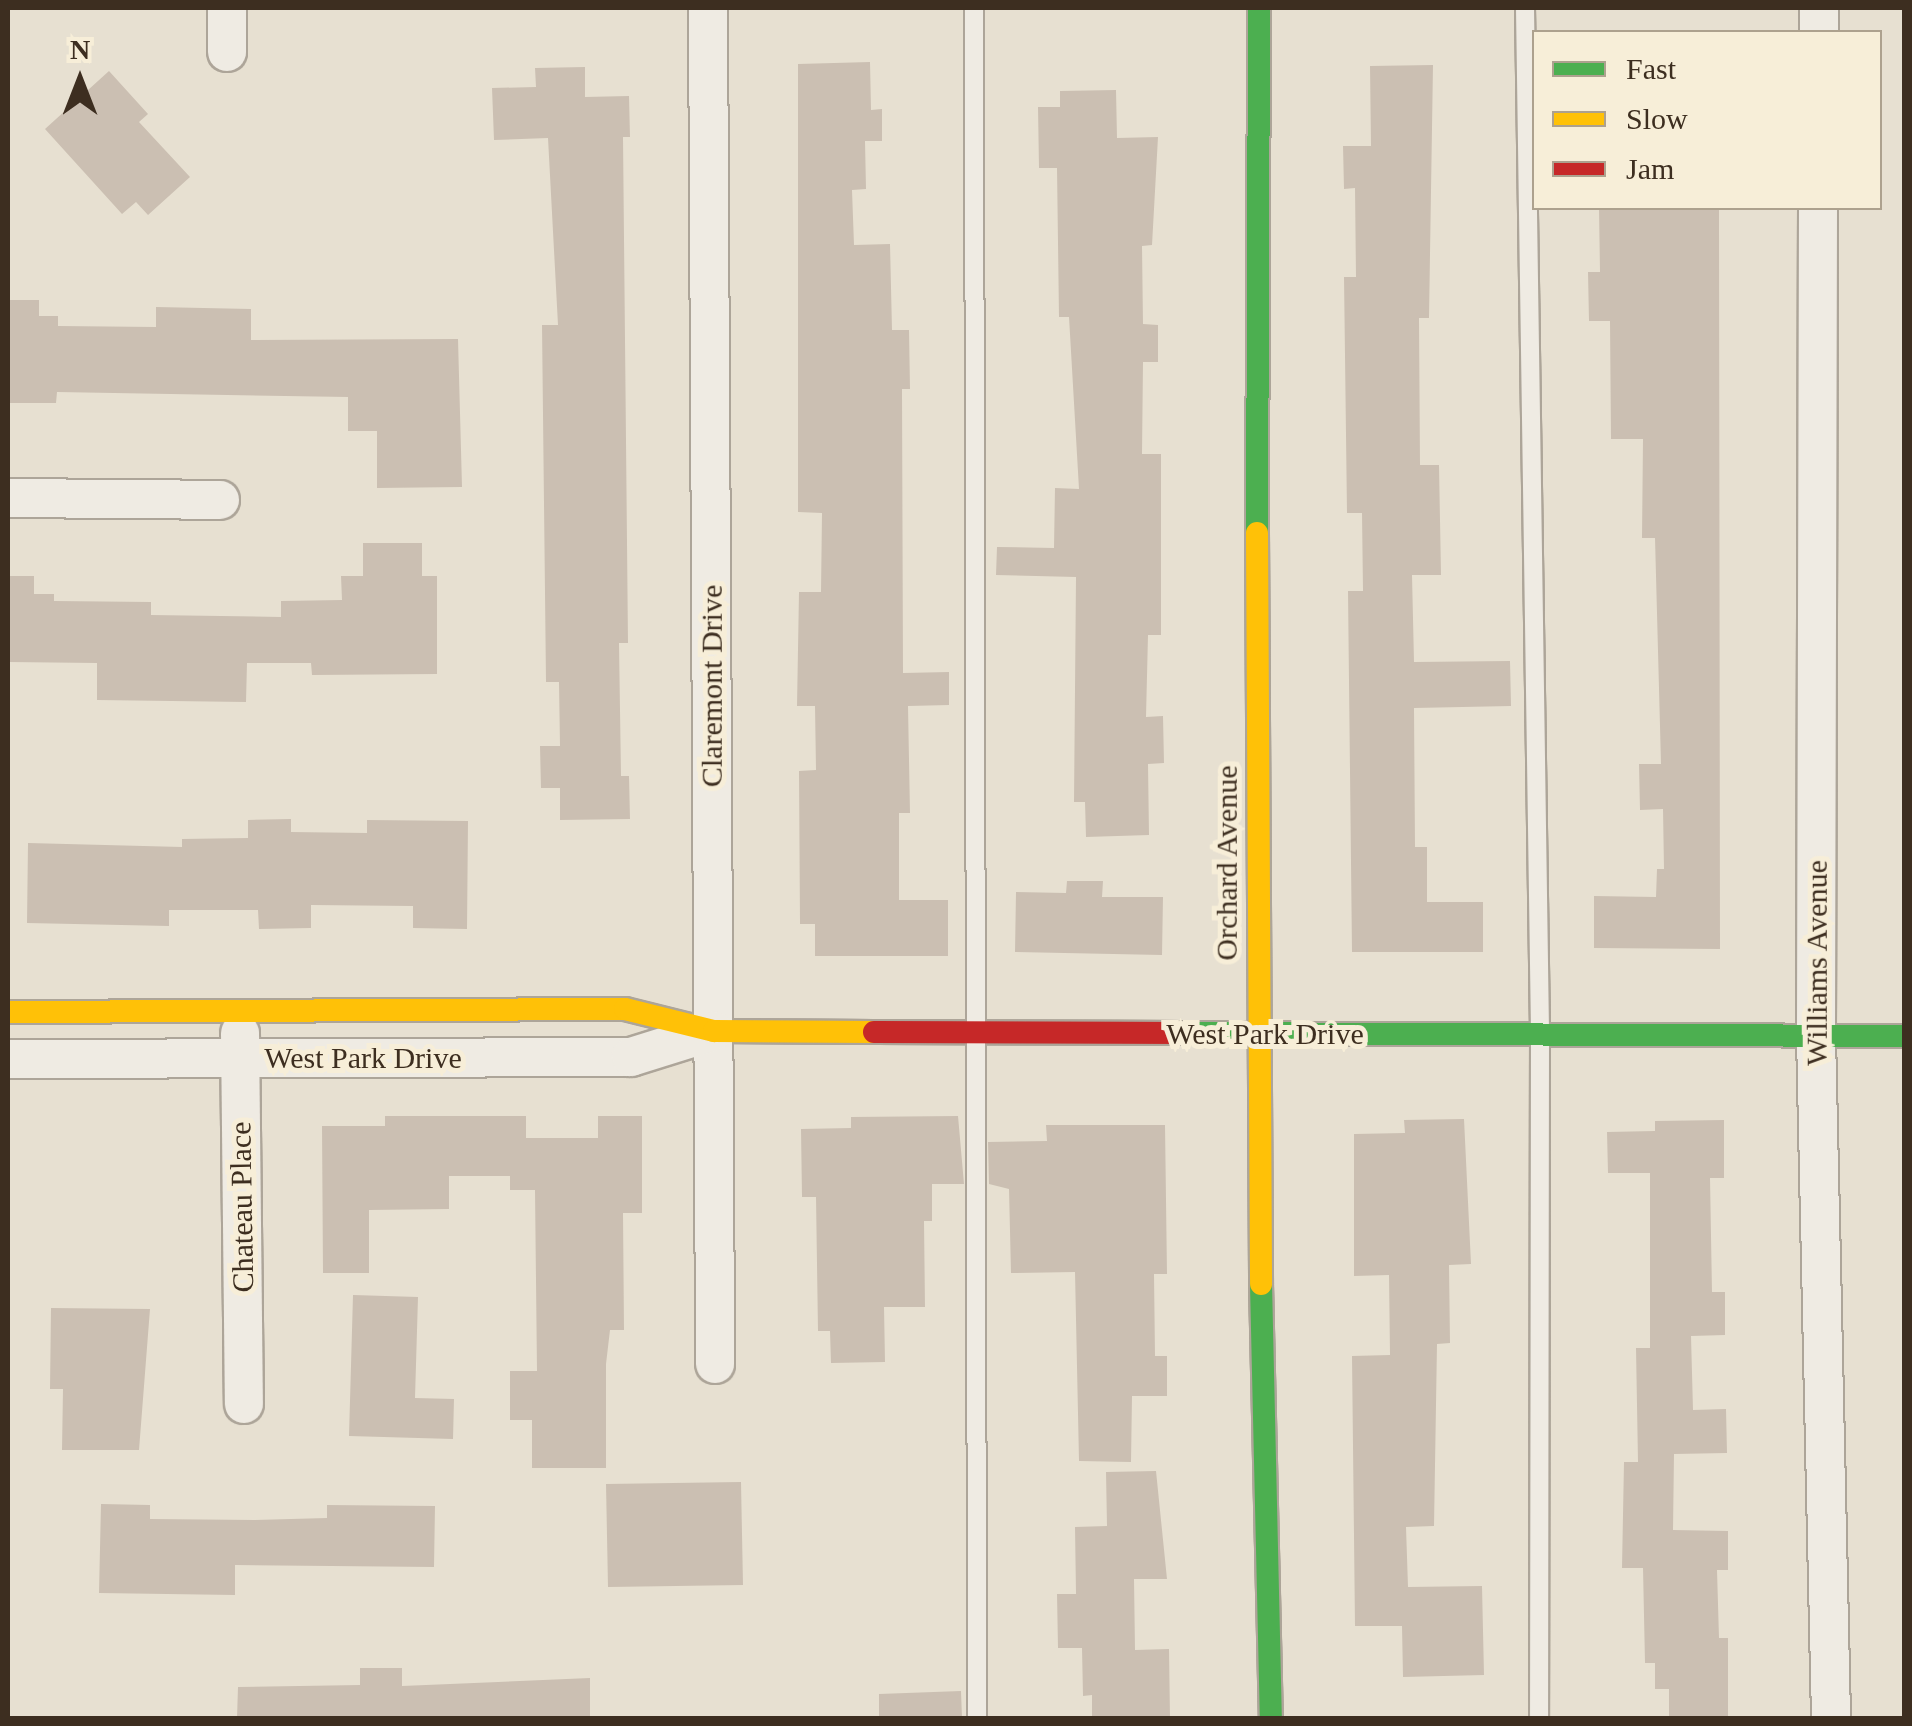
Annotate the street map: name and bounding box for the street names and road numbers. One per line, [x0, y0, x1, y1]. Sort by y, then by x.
street label: Claremont Drive [694, 585, 730, 787]
street label: Orchard Avenue [1209, 765, 1245, 961]
street label: Williams Avenue [1799, 859, 1835, 1067]
street label: West Park Drive [1166, 1016, 1364, 1052]
street label: West Park Drive [264, 1040, 462, 1076]
street label: Chateau Place [223, 1121, 261, 1293]

